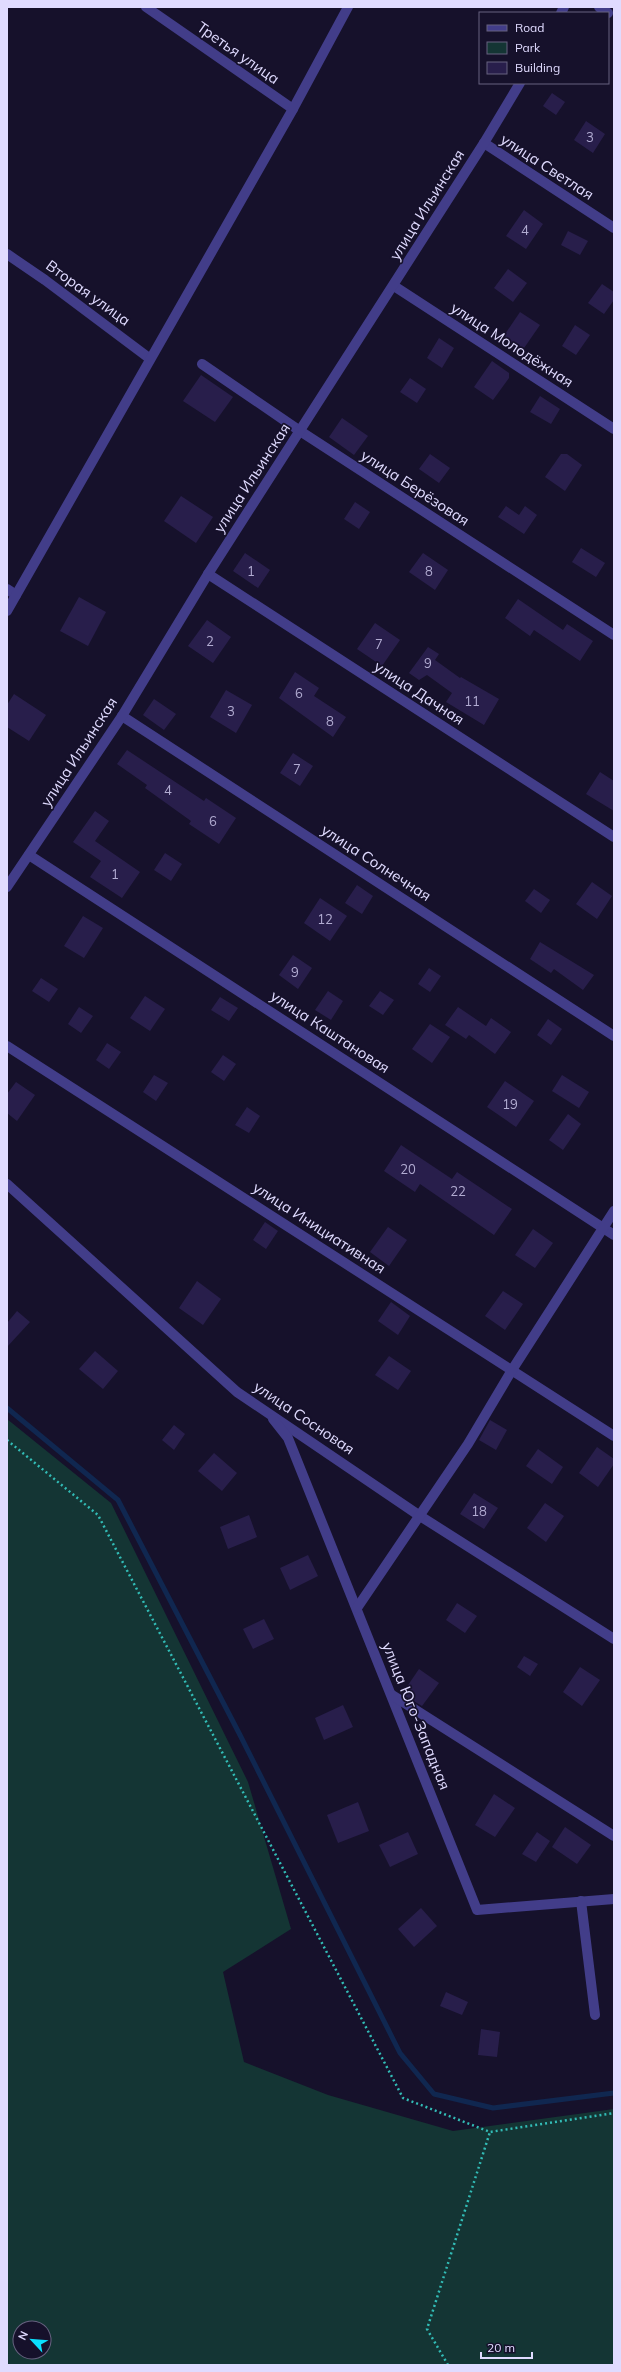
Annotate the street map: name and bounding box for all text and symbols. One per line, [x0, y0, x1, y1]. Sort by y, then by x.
legend [479, 12, 609, 84]
street label: Третья улица [193, 17, 283, 88]
text: Road [515, 20, 544, 35]
text: Park [515, 40, 541, 55]
text: Building [515, 60, 560, 75]
street label: улица Светлая [497, 129, 598, 204]
house number: 3 [586, 129, 594, 145]
street label: улица Ильинская [385, 146, 468, 264]
house number: 4 [521, 222, 529, 238]
street label: Вторая улица [42, 256, 134, 330]
street label: улица Молодёжная [447, 298, 577, 391]
street label: улица Ильинская [209, 419, 294, 536]
street label: улица Берёзовая [357, 445, 473, 530]
house number: 1 [247, 563, 255, 579]
house number: 8 [425, 563, 433, 579]
house number: 2 [206, 633, 214, 649]
house number: 7 [375, 636, 383, 652]
house number: 9 [424, 655, 432, 671]
street label: улица Дачная [371, 656, 468, 729]
house number: 6 [295, 685, 303, 701]
street label: улица Ильинская [36, 693, 121, 810]
house number: 11 [464, 693, 480, 709]
house number: 3 [227, 703, 235, 719]
house number: 8 [326, 713, 334, 729]
house number: 7 [293, 761, 301, 777]
house number: 4 [164, 782, 172, 798]
house number: 6 [209, 813, 217, 829]
street label: улица Солнечная [318, 820, 435, 905]
house number: 1 [111, 866, 119, 882]
house number: 12 [317, 911, 333, 927]
house number: 9 [291, 964, 299, 980]
street label: улица Каштановая [267, 986, 393, 1077]
house number: 19 [502, 1096, 518, 1112]
house number: 20 [400, 1161, 416, 1177]
street label: улица Инициативная [249, 1178, 389, 1278]
house number: 22 [450, 1183, 466, 1199]
street label: улица Сосновая [250, 1377, 358, 1458]
house number: 18 [471, 1503, 487, 1519]
street label: улица Юго-Западная [378, 1639, 455, 1793]
north arrow [12, 2320, 52, 2360]
text: N [15, 2329, 31, 2342]
scale bar [481, 2334, 532, 2360]
text: 20 m [487, 2340, 515, 2355]

